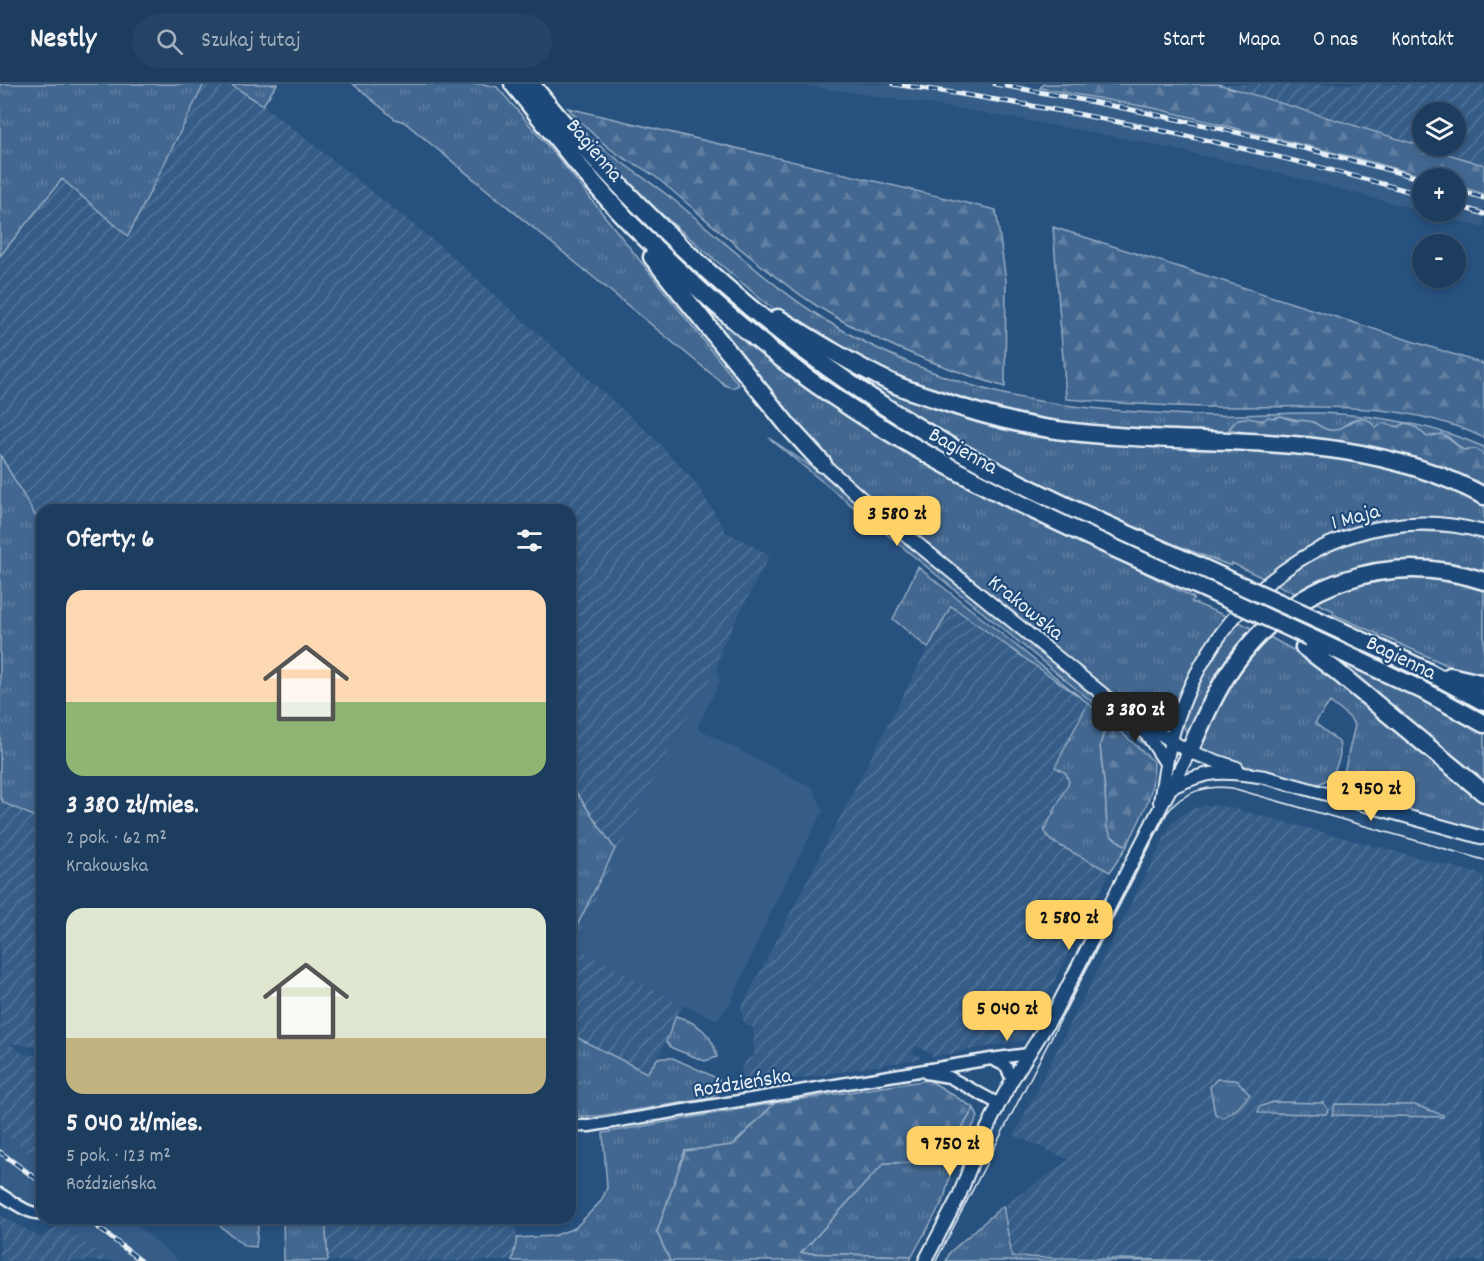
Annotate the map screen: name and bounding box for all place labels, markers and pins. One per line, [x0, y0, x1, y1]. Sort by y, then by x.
pin: 3 580 zł [835, 496, 959, 547]
pin: 3 380 zł [1073, 692, 1197, 743]
pin: 2 950 zł [1309, 771, 1433, 822]
pin: 2 580 zł [1007, 900, 1131, 951]
pin: 5 040 zł [945, 991, 1069, 1042]
pin: 9 750 zł [888, 1126, 1012, 1177]

